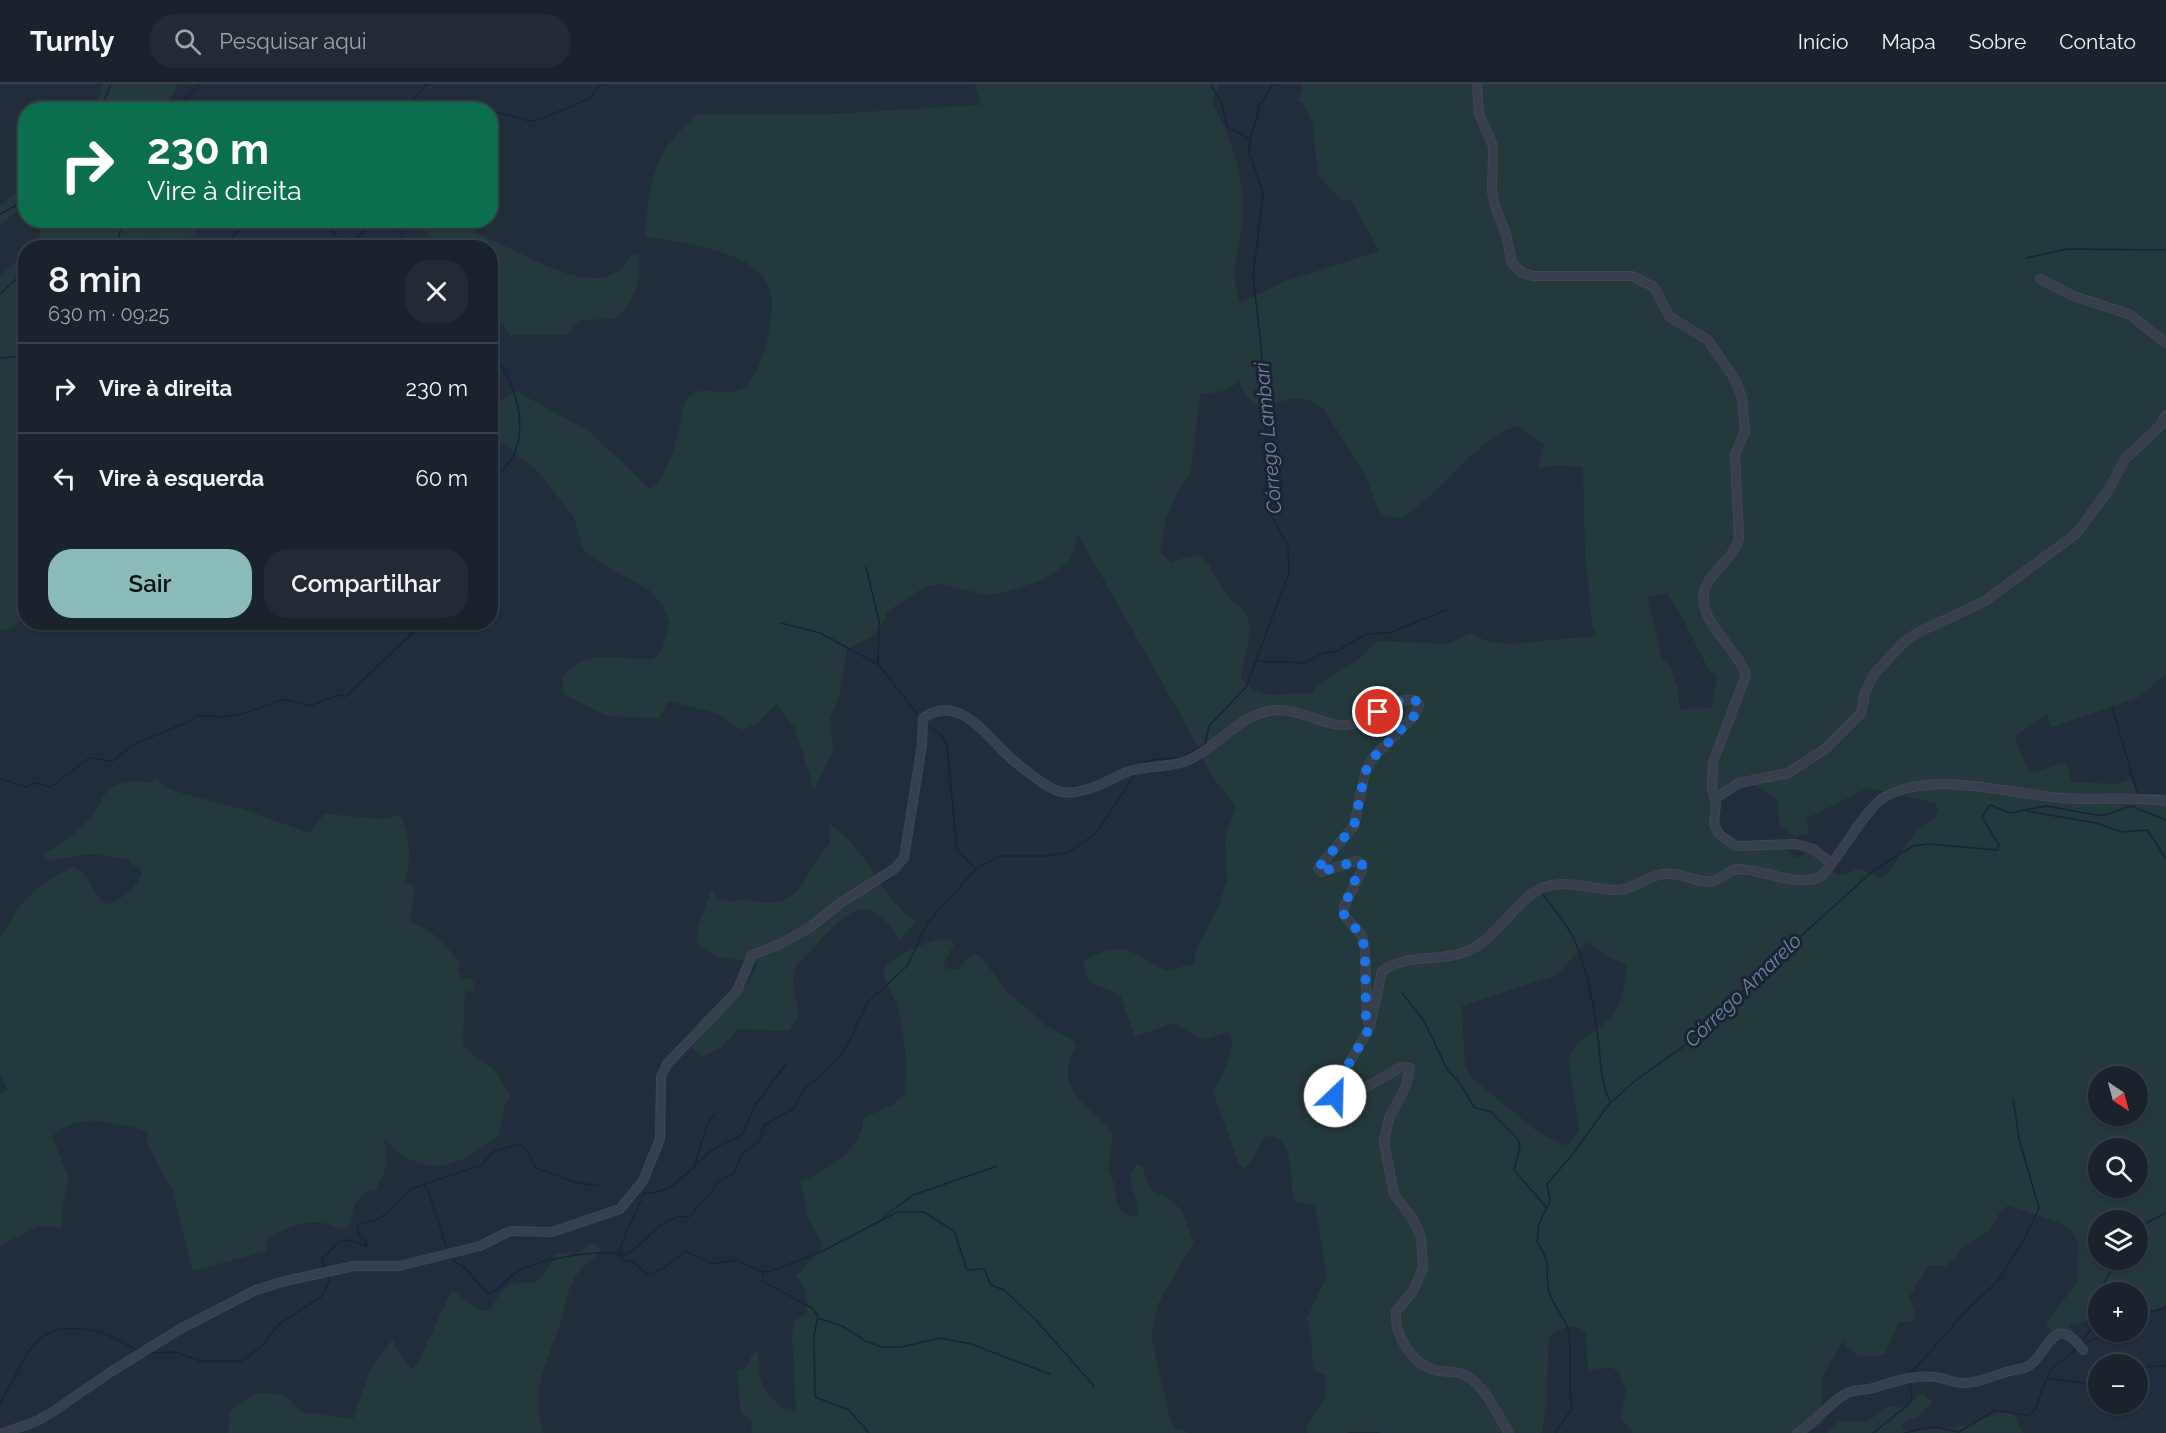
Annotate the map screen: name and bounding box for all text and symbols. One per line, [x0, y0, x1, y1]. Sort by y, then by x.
search box [150, 14, 570, 68]
text: Turnly [30, 25, 114, 58]
icon: search [171, 25, 204, 58]
text: Pesquisar aqui [219, 28, 367, 54]
text: Início [1798, 29, 1848, 54]
text: Mapa [1881, 29, 1936, 54]
text: Sobre [1969, 29, 2026, 54]
text: Contato [2059, 29, 2136, 54]
text: 230 m [147, 125, 269, 174]
icon: right [48, 126, 126, 204]
text: Vire à direita [147, 175, 302, 206]
text: 8 min [48, 258, 142, 300]
button: close [405, 260, 468, 323]
text: 630 m · 09:25 [48, 302, 169, 326]
water label: Córrego Lambari [1249, 360, 1287, 515]
icon: right [48, 372, 81, 405]
text: Vire à direita [99, 375, 232, 401]
text: 230 m [405, 375, 468, 401]
icon: left [48, 462, 81, 495]
text: Vire à esquerda [99, 465, 264, 491]
text: 60 m [415, 465, 468, 491]
button: Sair [48, 549, 252, 618]
button: Compartilhar [264, 549, 468, 618]
pin [1352, 686, 1403, 737]
icon: arrive [1361, 695, 1394, 728]
water label: Córrego Amarelo [1680, 928, 1806, 1052]
position arrow [1303, 1064, 1367, 1128]
north arrow [2088, 1066, 2148, 1126]
map controls [2088, 1066, 2148, 1414]
button: search [2088, 1138, 2148, 1198]
button: layers [2088, 1210, 2148, 1270]
button: + [2088, 1282, 2148, 1342]
button: − [2088, 1354, 2148, 1414]

